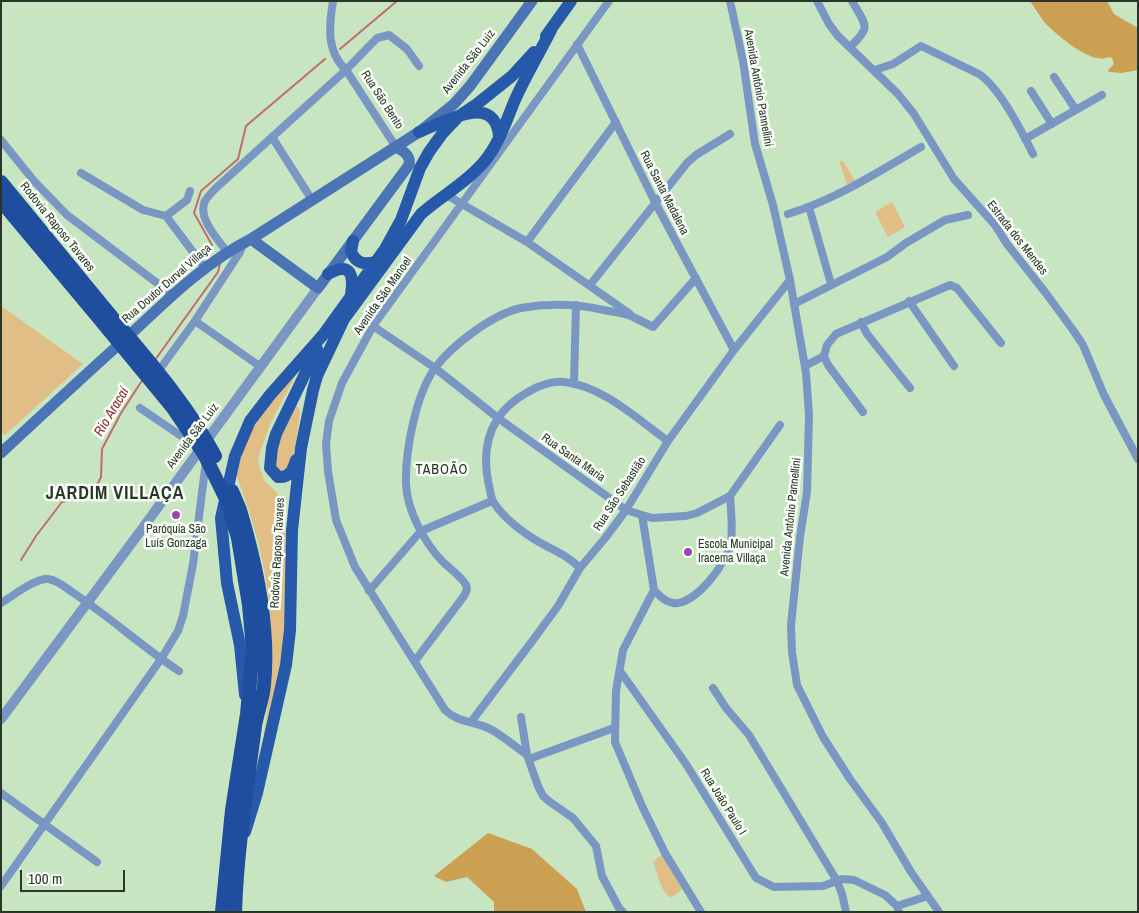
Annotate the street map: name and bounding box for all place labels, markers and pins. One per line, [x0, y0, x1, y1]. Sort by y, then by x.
marker: Paróquia São Luís Gonzaga [170, 509, 182, 521]
place label: Paróquia São Luís Gonzaga [145, 523, 207, 551]
place label: Escola Municipal Iracema Villaça [698, 538, 773, 566]
marker: Escola Municipal Iracema Villaça [682, 546, 694, 558]

